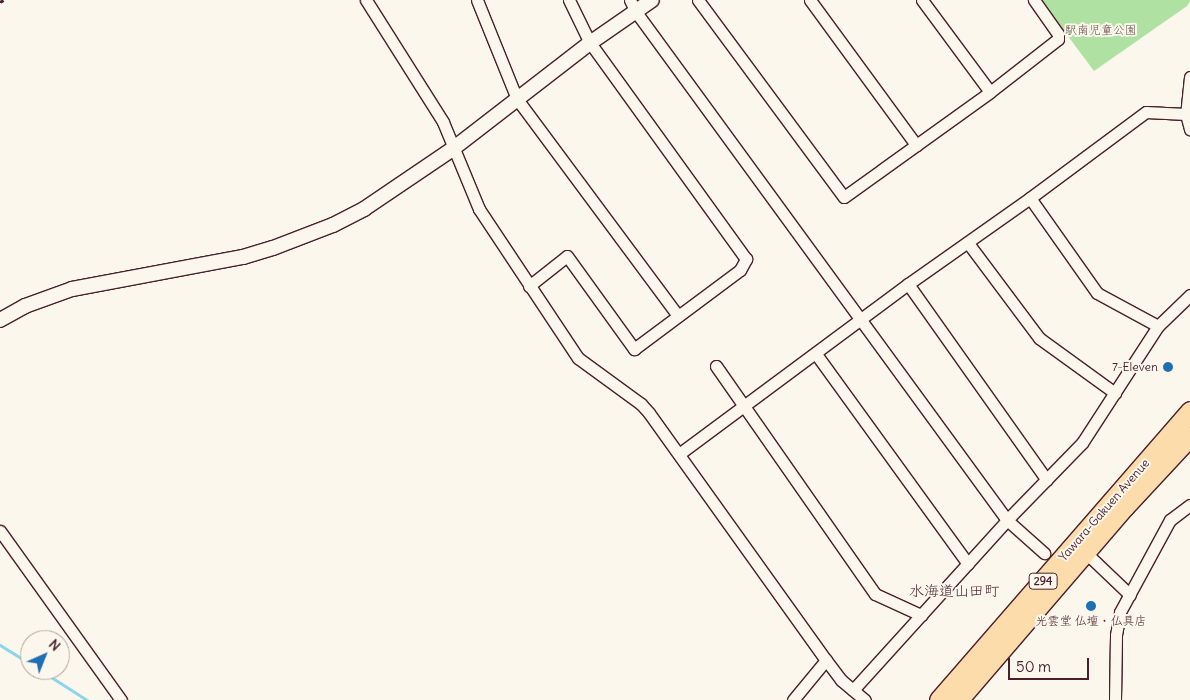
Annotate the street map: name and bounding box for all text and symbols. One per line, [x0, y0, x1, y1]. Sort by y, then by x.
park label: 駅南児童公園 [1065, 23, 1137, 37]
place label: 7-Eleven [1112, 360, 1158, 374]
marker: 7-Eleven [1162, 361, 1174, 373]
street label: Yawara-Gakuen Avenue [1056, 456, 1152, 564]
road number: 294 [1028, 572, 1058, 590]
district label: 水海道山田町 [909, 582, 999, 600]
marker: 光雲堂 仏壇・仏具店 [1085, 600, 1097, 612]
place label: 光雲堂 仏壇・仏具店 [1036, 614, 1146, 628]
north arrow [20, 630, 70, 680]
text: N [45, 635, 64, 655]
scale bar [1010, 648, 1091, 680]
text: 50 m [1016, 657, 1051, 676]

